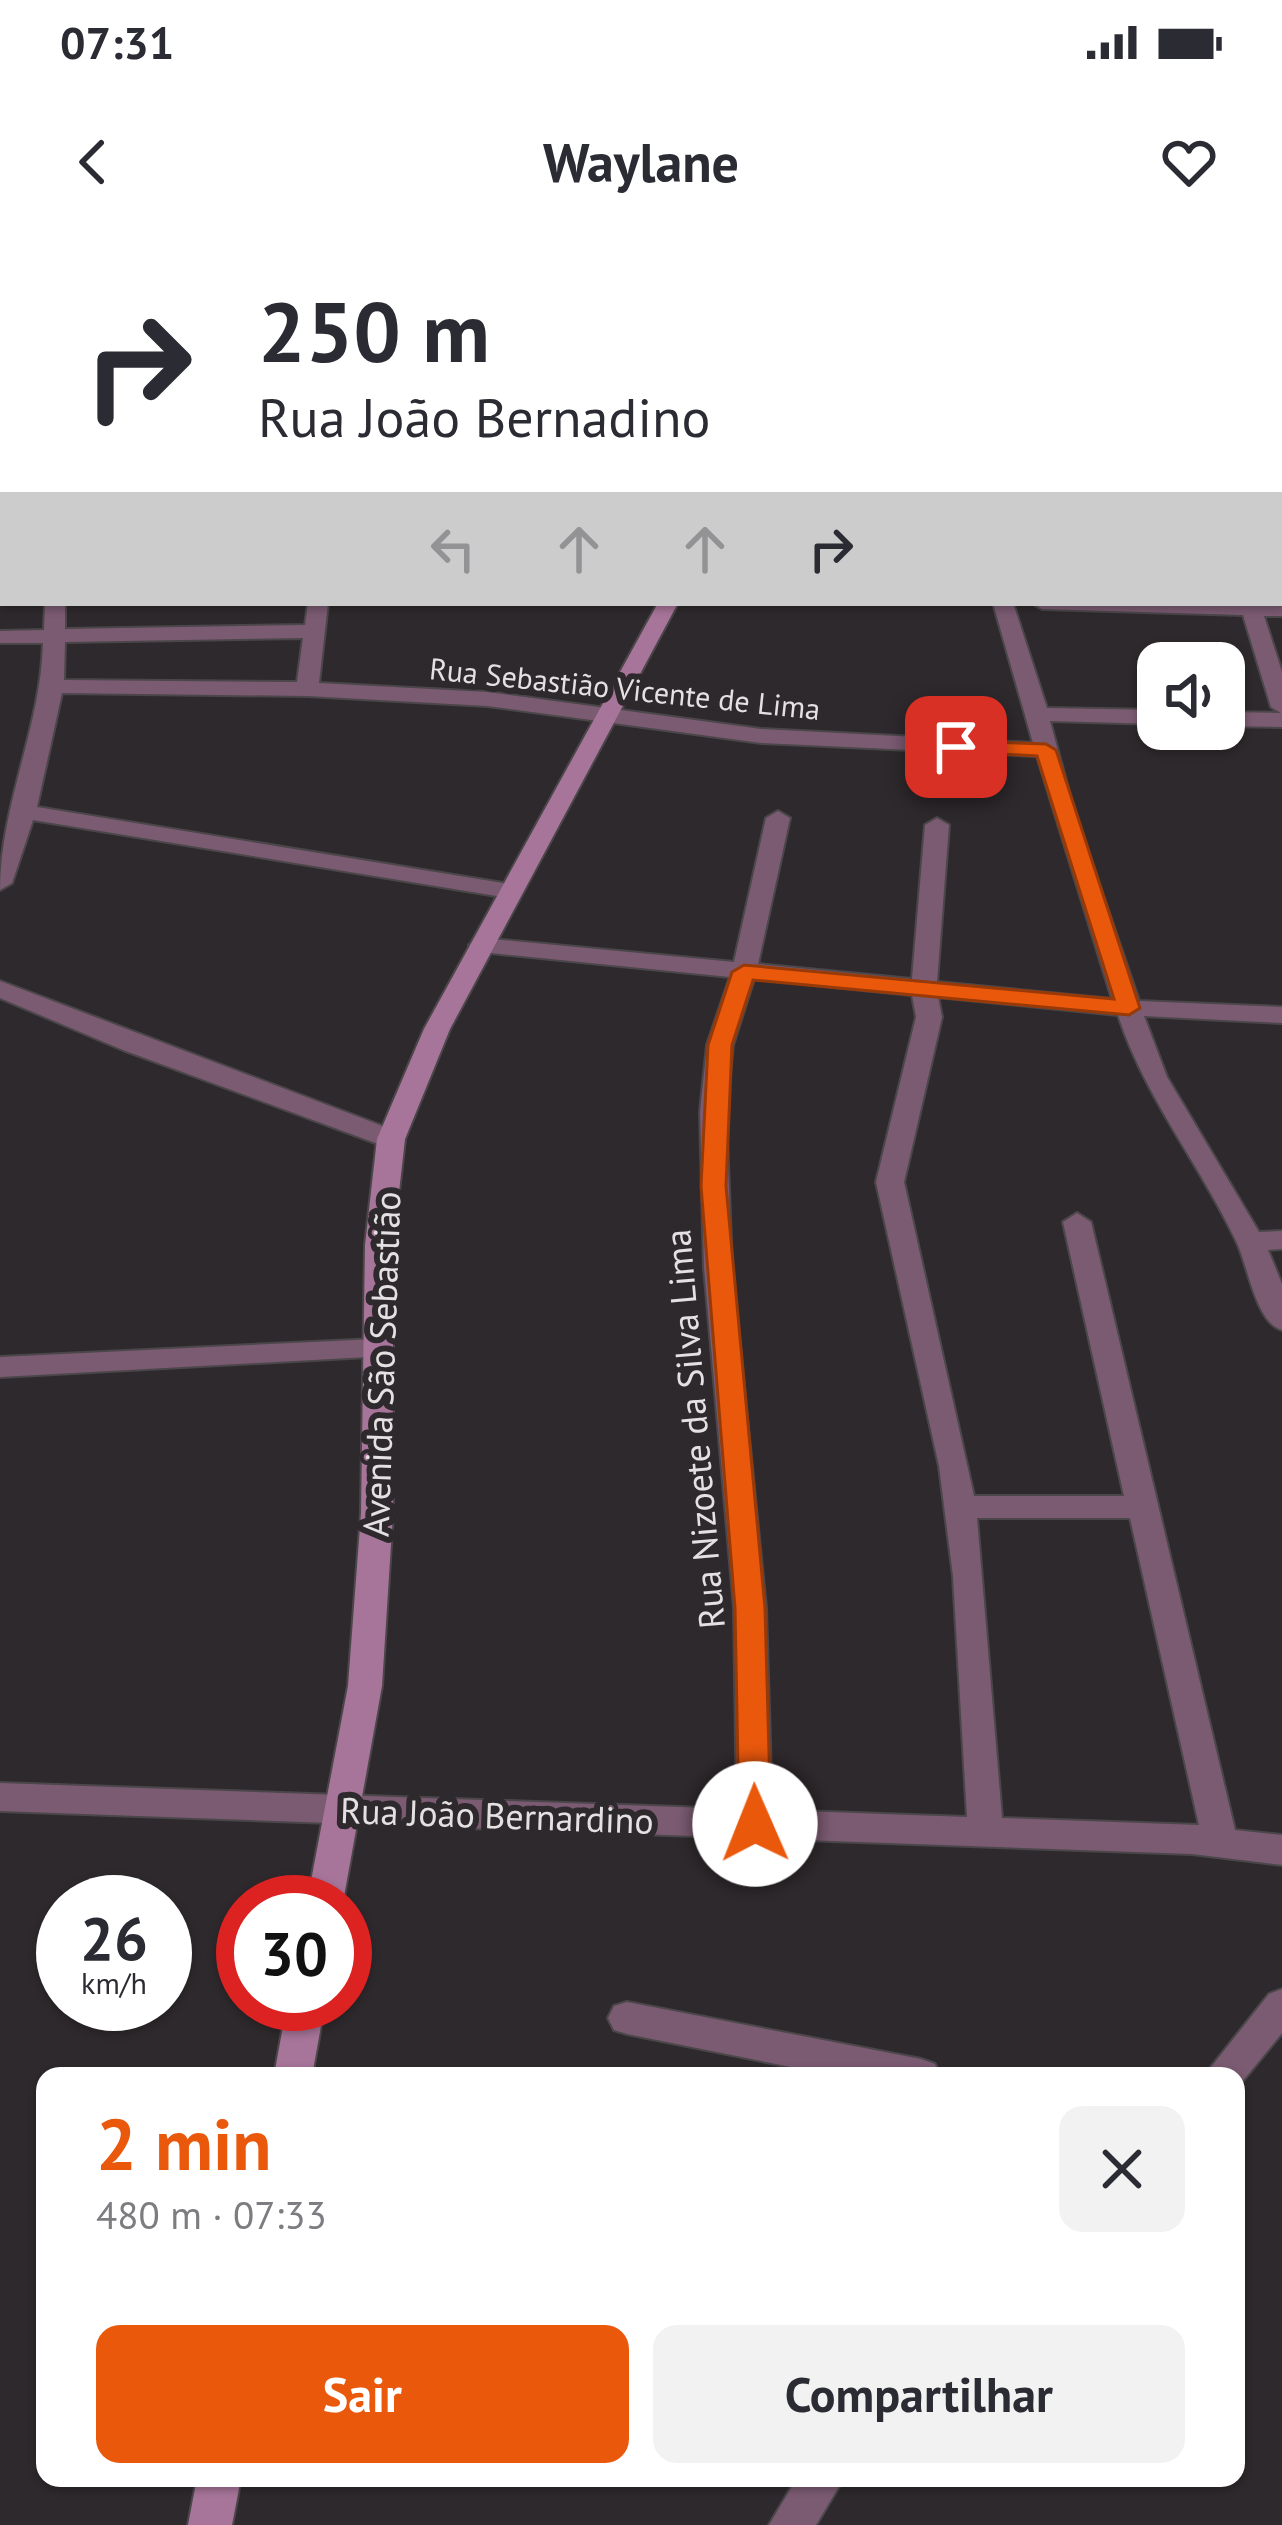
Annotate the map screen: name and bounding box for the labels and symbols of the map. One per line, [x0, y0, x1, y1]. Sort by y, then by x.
street label: Rua Sebastião Vicente de Lima [428, 648, 822, 728]
pin [905, 696, 1007, 798]
street label: Avenida São Sebastião [351, 1190, 411, 1538]
street label: Rua Nizoete da Silva Lima [653, 1227, 735, 1631]
position arrow [692, 1761, 818, 1887]
street label: Rua João Bernardino [339, 1786, 655, 1844]
speed limit sign: 30 [216, 1875, 372, 2031]

